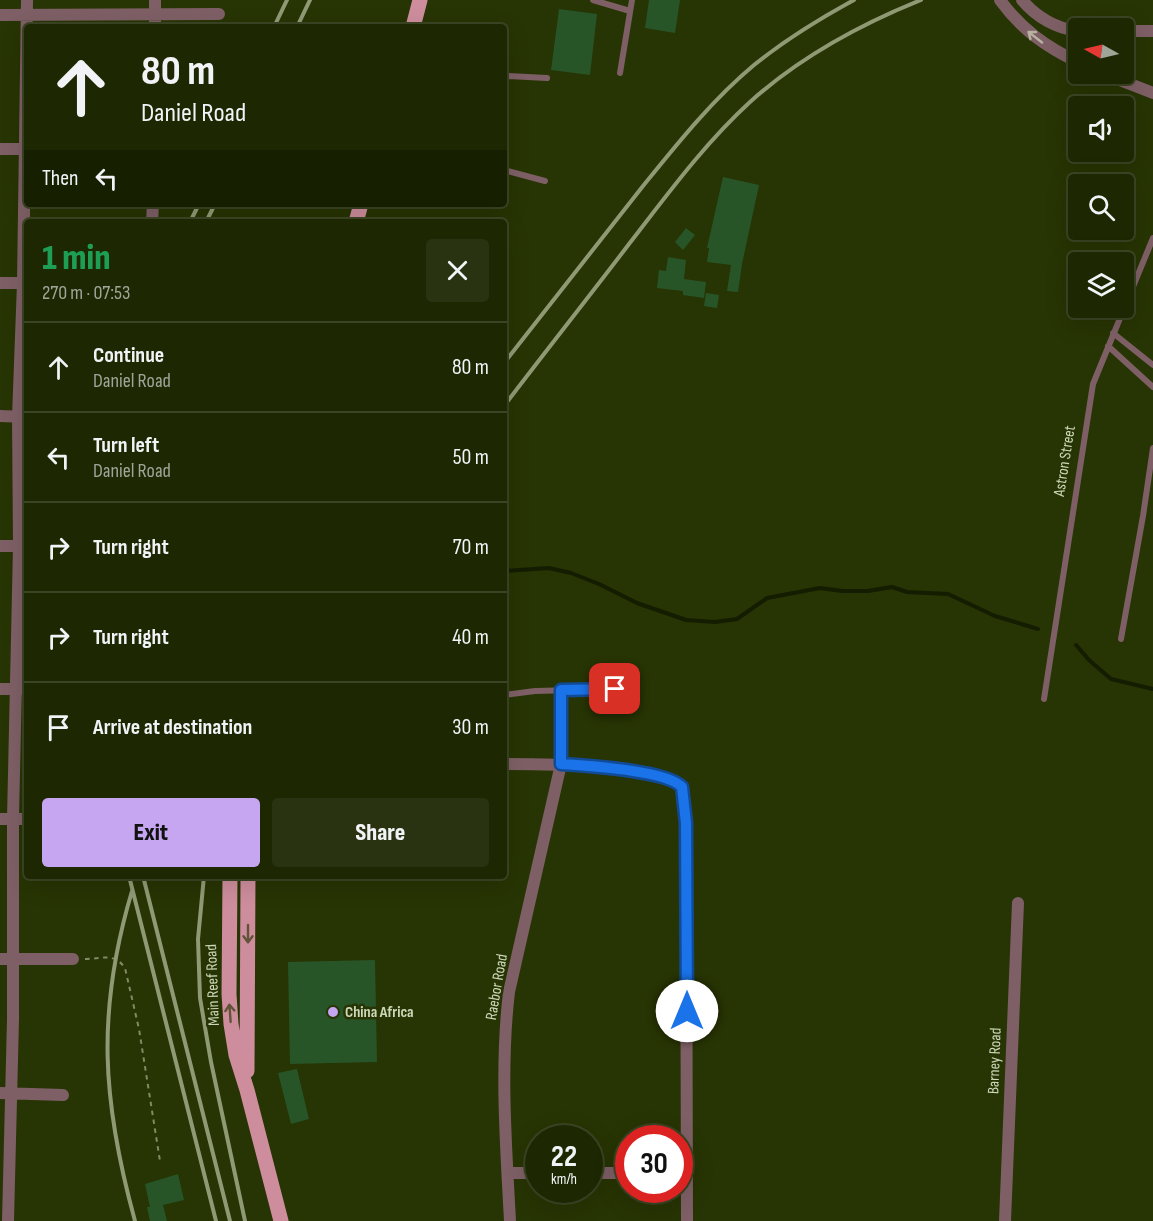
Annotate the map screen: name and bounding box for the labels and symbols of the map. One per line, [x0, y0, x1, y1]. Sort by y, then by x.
north arrow [1068, 18, 1134, 84]
one-way arrow [1027, 30, 1043, 43]
street label: Astron Street [1050, 424, 1080, 499]
pin [589, 663, 640, 714]
one-way arrow [242, 924, 254, 944]
street label: Main Reef Road [202, 944, 224, 1026]
street label: Raebor Road [482, 952, 512, 1022]
position arrow [655, 979, 719, 1043]
one-way arrow [225, 1003, 236, 1023]
place label: China Africa [345, 1003, 414, 1022]
marker: China Africa [326, 1005, 340, 1019]
street label: Barney Road [984, 1027, 1006, 1095]
speed limit sign: 30 [615, 1125, 693, 1203]

